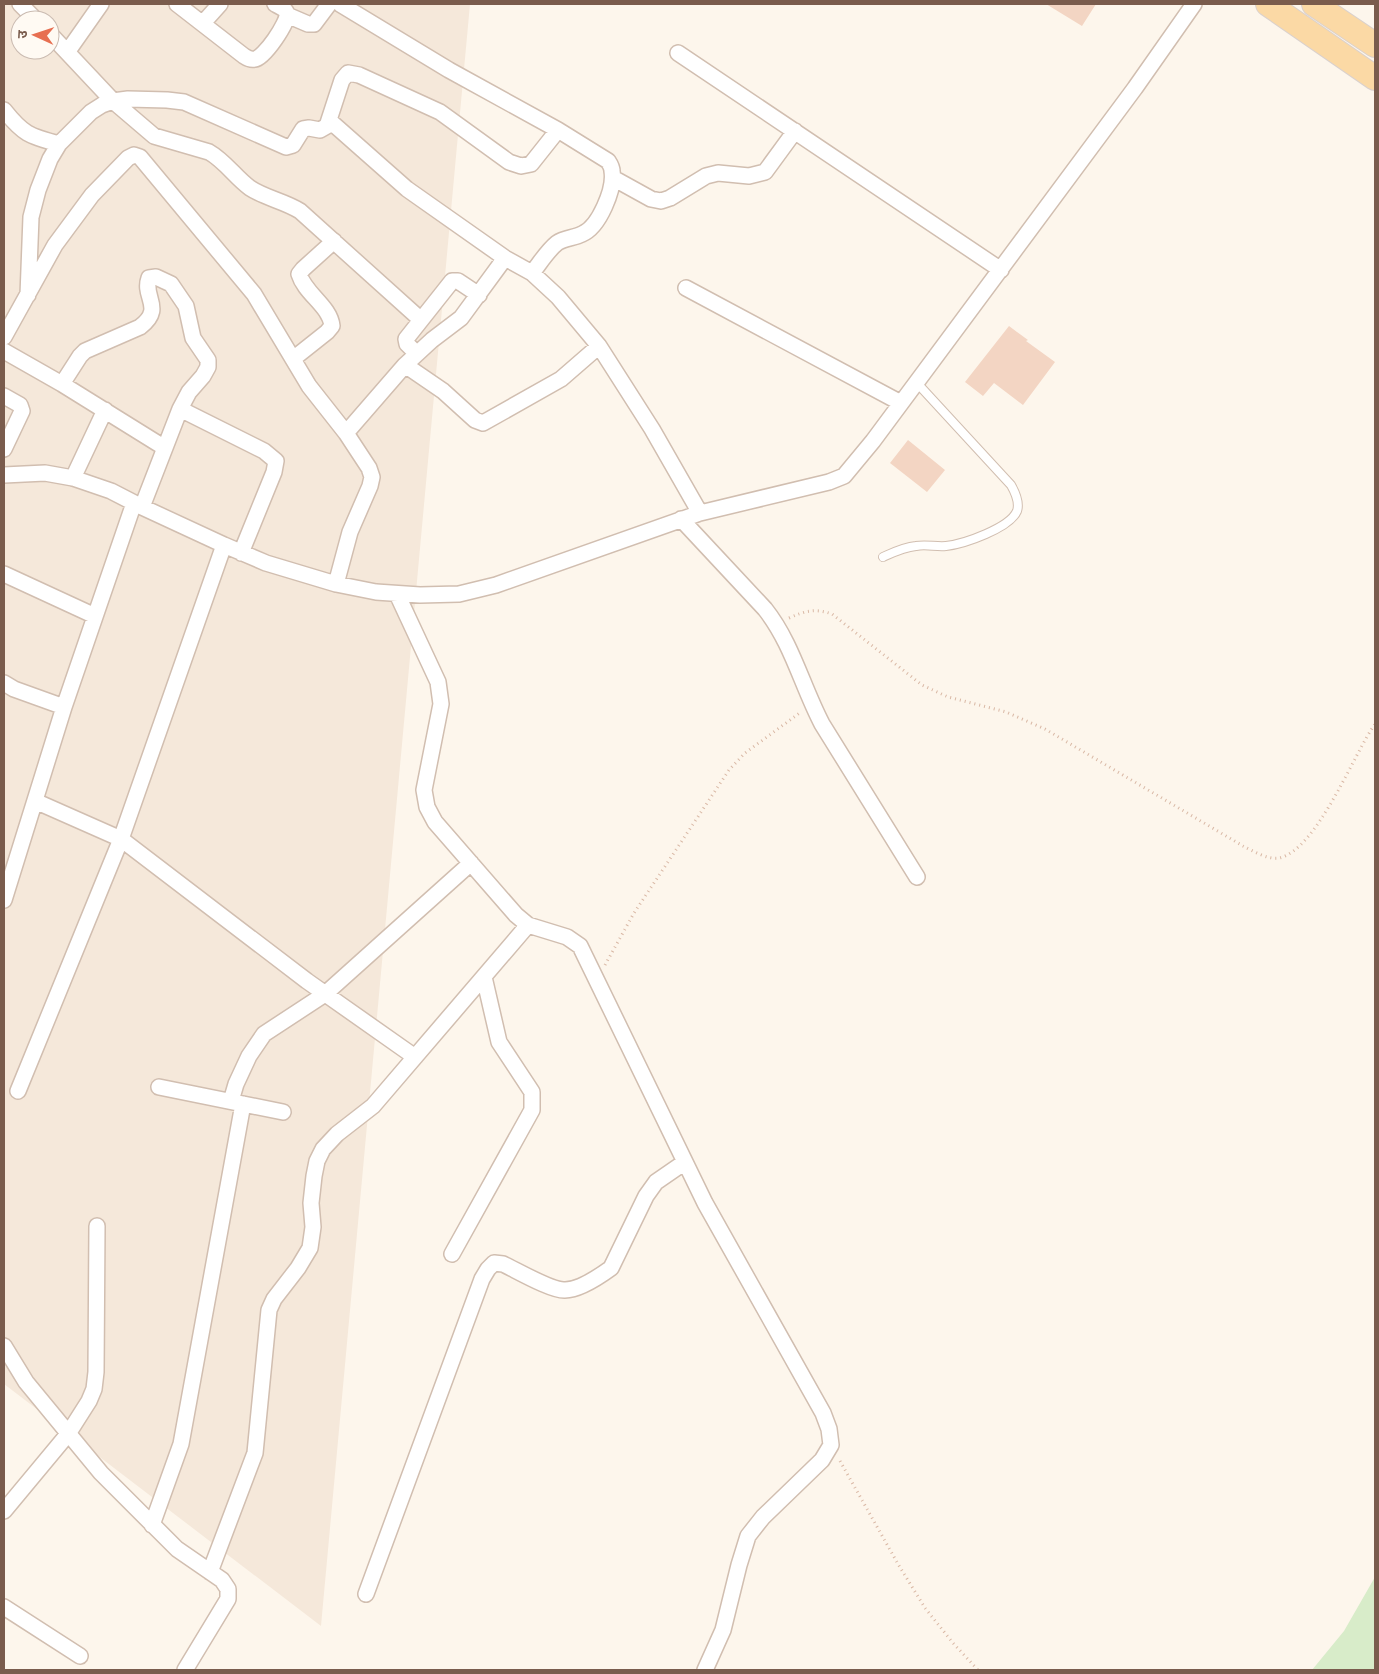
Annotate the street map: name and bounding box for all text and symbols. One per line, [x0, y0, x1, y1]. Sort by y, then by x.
north arrow [10, 10, 60, 60]
text: उ [11, 29, 32, 39]

